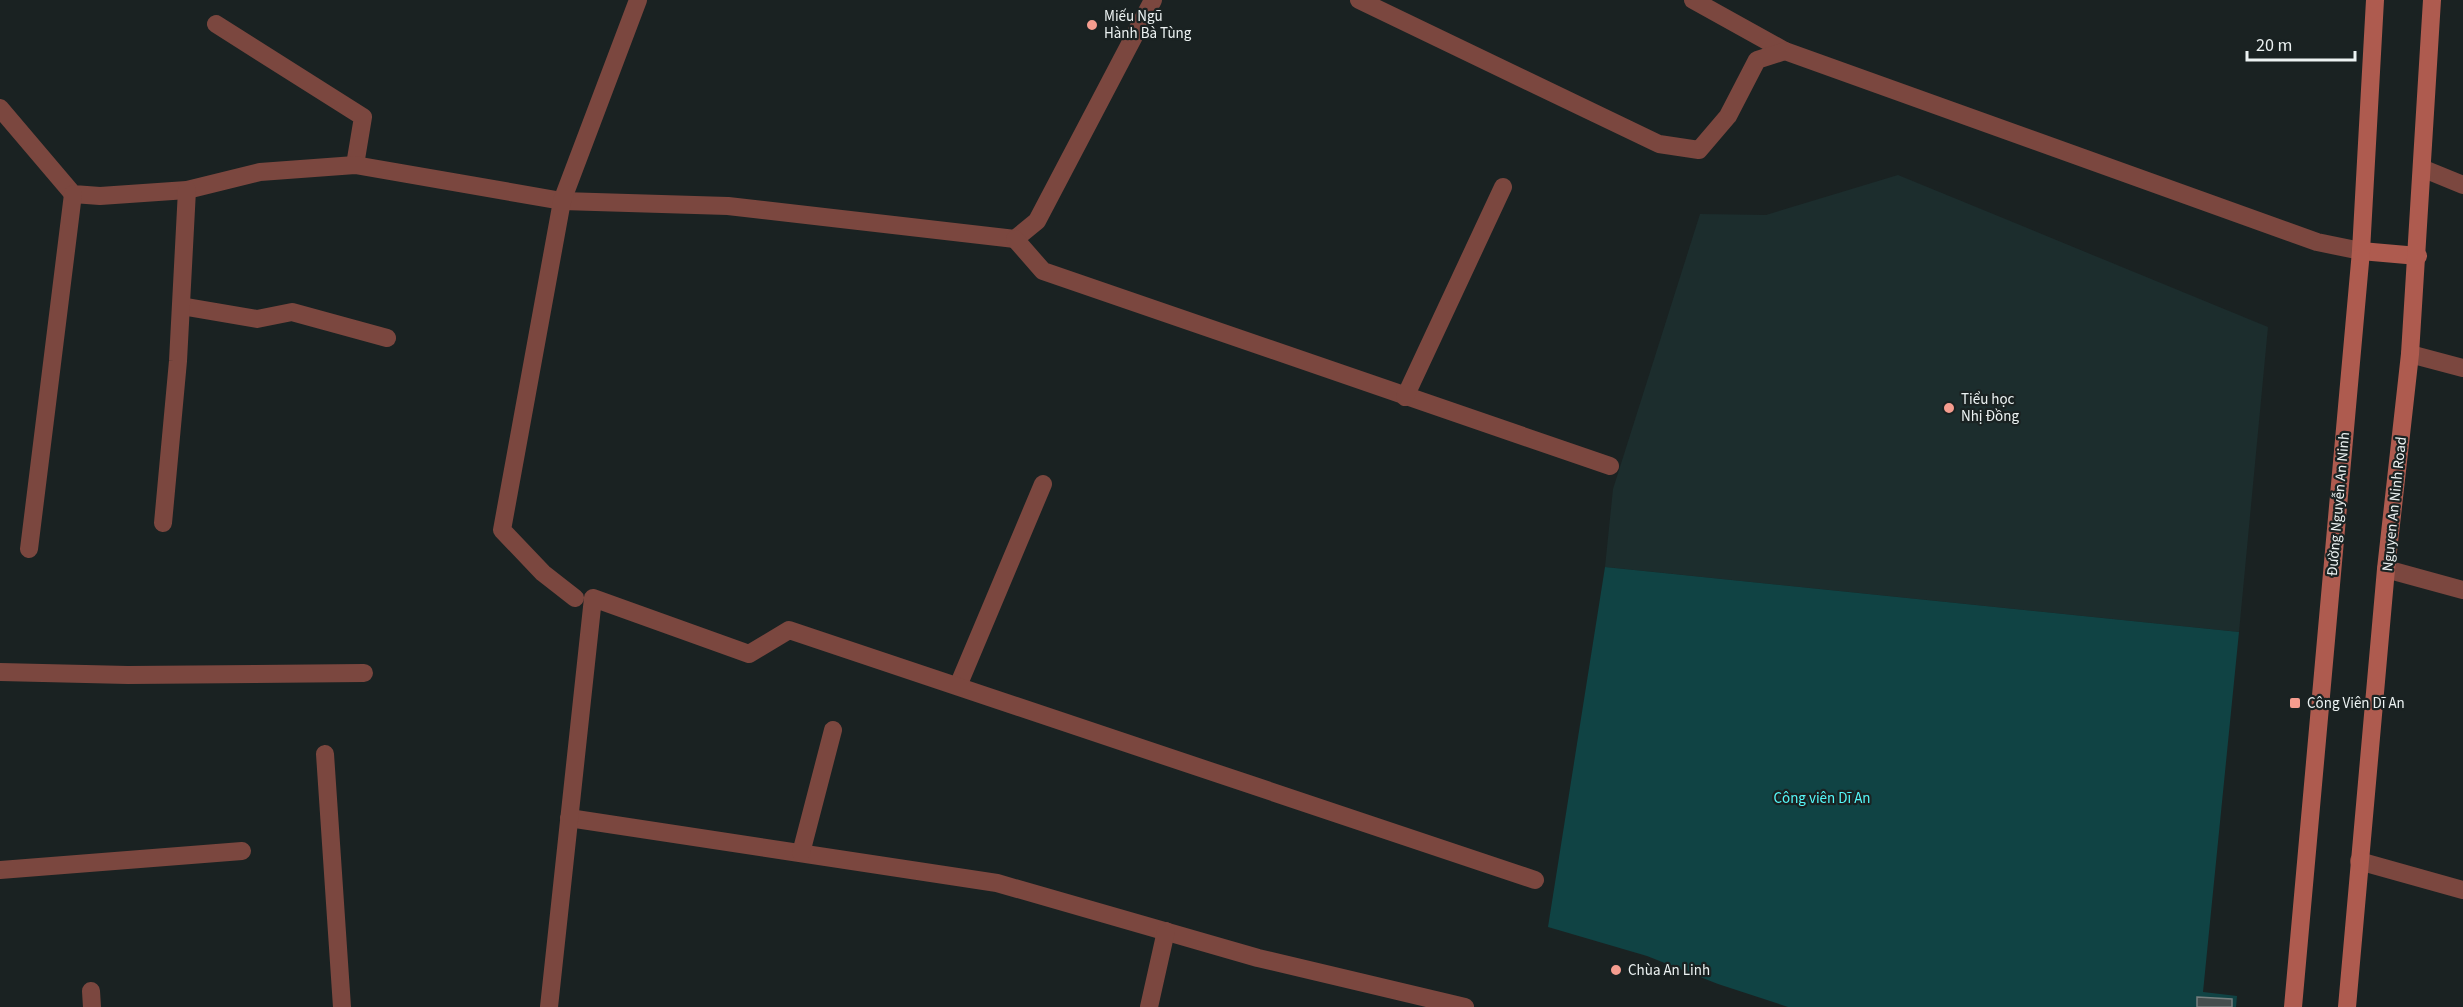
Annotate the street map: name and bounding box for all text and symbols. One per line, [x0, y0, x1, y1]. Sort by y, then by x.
place label: Miếu Ngũ Hành Bà Tùng [1104, 6, 1192, 44]
marker: Miếu Ngũ Hành Bà Tùng [1085, 18, 1099, 32]
scale bar [2247, 24, 2355, 62]
text: 20 m [2256, 33, 2292, 58]
place label: Tiểu học Nhị Đồng [1961, 389, 2019, 427]
marker: Tiểu học Nhị Đồng [1942, 401, 1956, 415]
street label: Đường Nguyễn An Ninh [2322, 431, 2355, 577]
street label: Nguyen An Ninh Road [2377, 436, 2412, 572]
place label: Công Viên Dĩ An [2307, 693, 2405, 714]
marker: Công Viên Dĩ An [2288, 696, 2302, 710]
park label: Công viên Dĩ An [1773, 788, 1871, 809]
place label: Chùa An Linh [1628, 960, 1710, 981]
marker: Chùa An Linh [1609, 963, 1623, 977]

